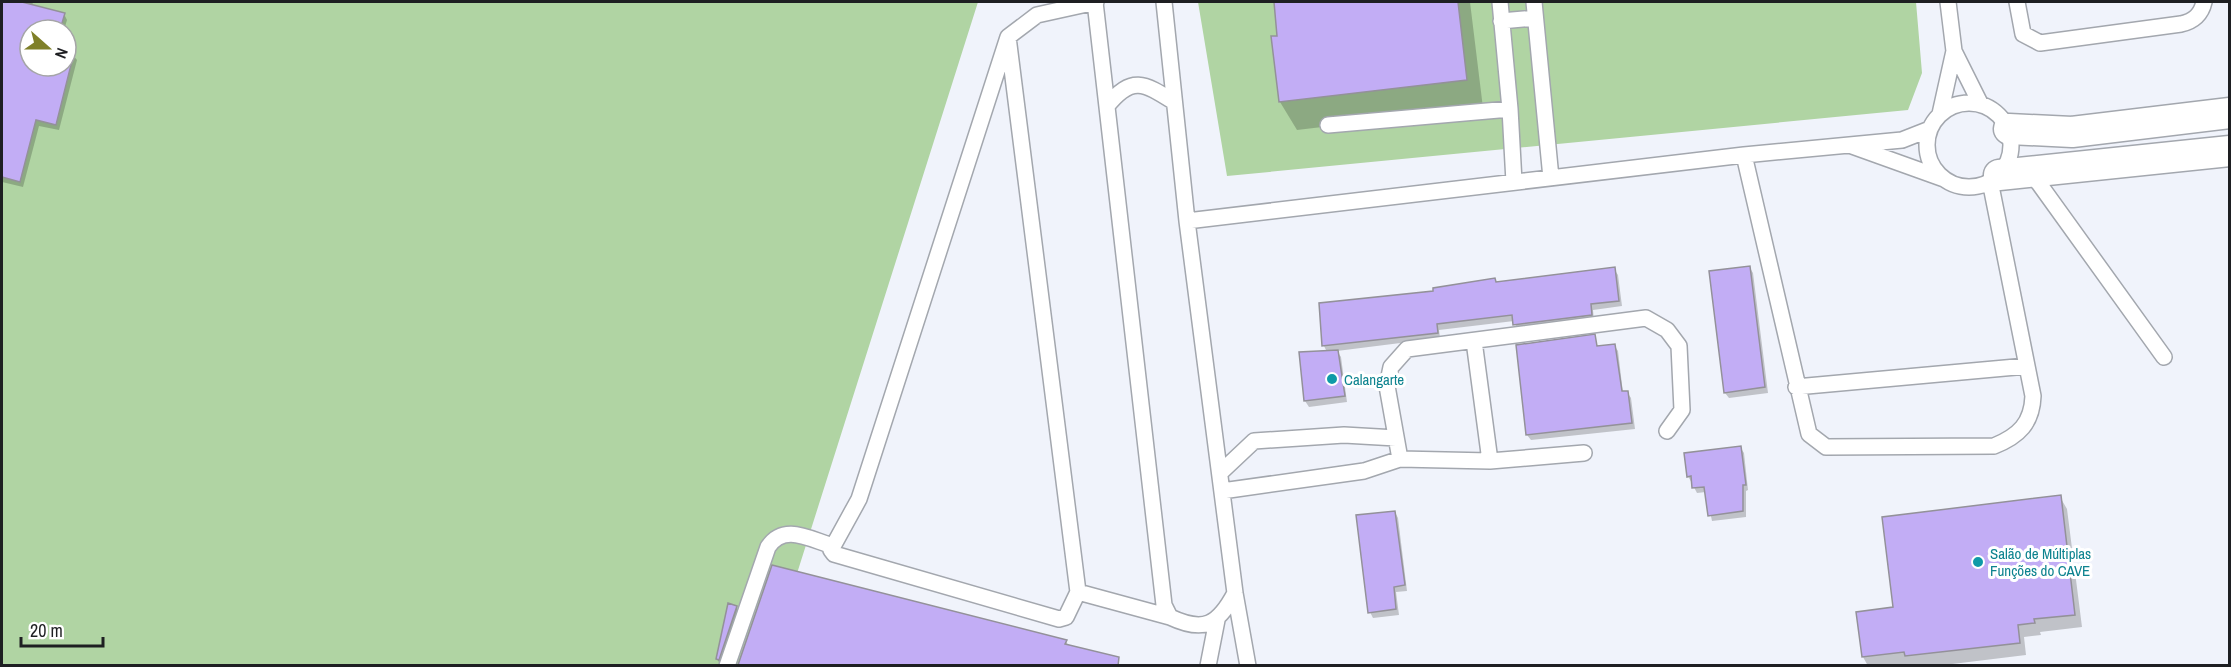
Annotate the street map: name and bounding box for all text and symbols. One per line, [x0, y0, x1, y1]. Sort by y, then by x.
north arrow [18, 18, 78, 78]
text: N [50, 45, 74, 62]
place label: Calangarte [1344, 369, 1404, 390]
marker: Calangarte [1325, 372, 1339, 386]
place label: Salão de Múltiplas Funções do CAVE [1990, 543, 2091, 581]
marker: Salão de Múltiplas Funções do CAVE [1971, 555, 1985, 569]
scale bar [21, 610, 104, 648]
text: 20 m [30, 618, 63, 643]

